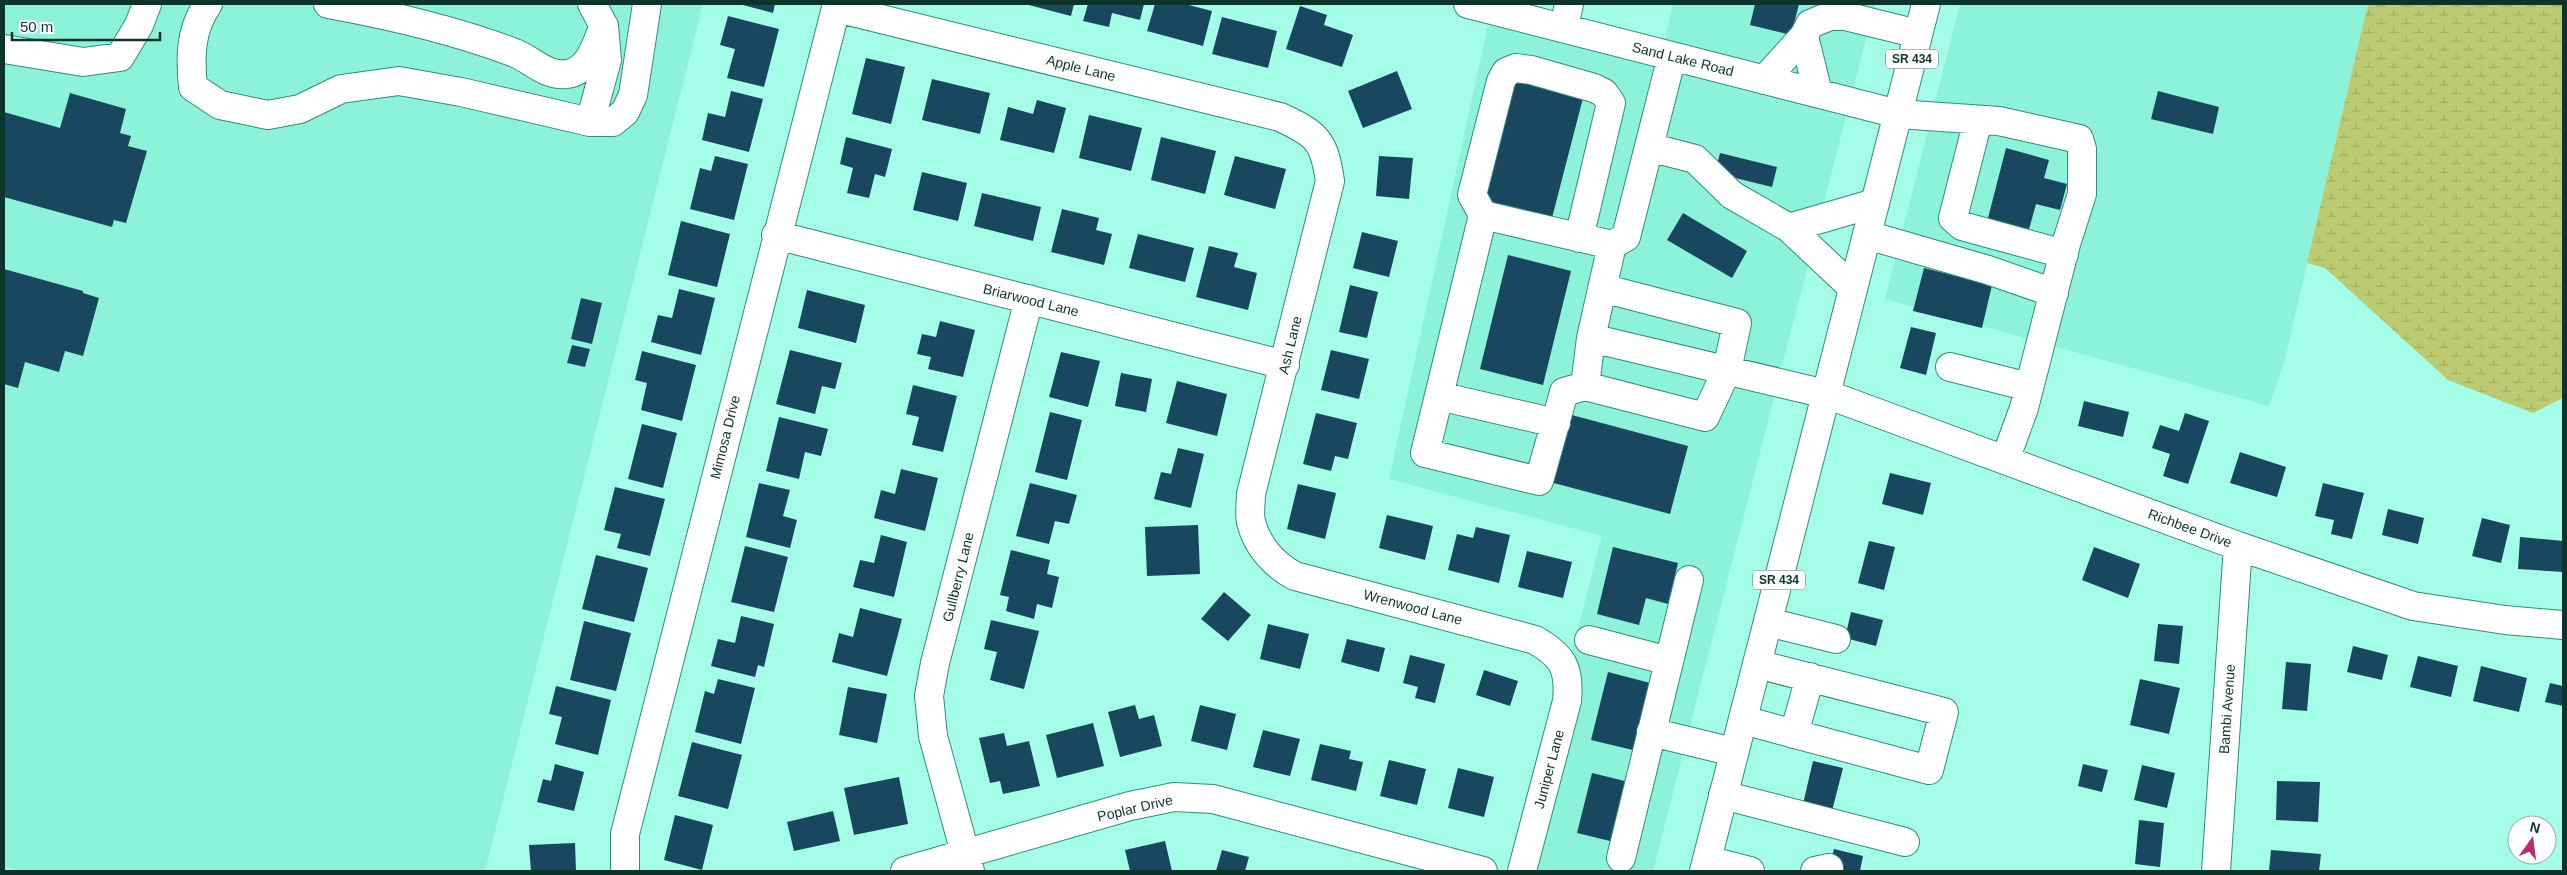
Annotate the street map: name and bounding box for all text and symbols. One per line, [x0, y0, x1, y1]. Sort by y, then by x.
scale bar [12, 10, 160, 42]
text: 50 m [20, 18, 53, 35]
street label: Sand Lake Road [1630, 39, 1736, 79]
road number: SR 434 [1886, 50, 1938, 68]
street label: Apple Lane [1045, 52, 1118, 84]
street label: Briarwood Lane [981, 280, 1081, 320]
street label: Ash Lane [1275, 314, 1305, 376]
street label: Mimosa Drive [707, 393, 743, 480]
street label: Richbee Drive [2146, 505, 2234, 551]
street label: Gullberry Lane [939, 530, 977, 623]
road number: SR 434 [1753, 570, 1805, 590]
street label: Wrenwood Lane [1362, 586, 1464, 628]
street label: Bambi Avenue [2216, 663, 2238, 754]
street label: Juniper Lane [1531, 728, 1567, 810]
street label: Poplar Drive [1096, 791, 1175, 824]
north arrow [2507, 815, 2557, 865]
text: N [2528, 818, 2542, 836]

